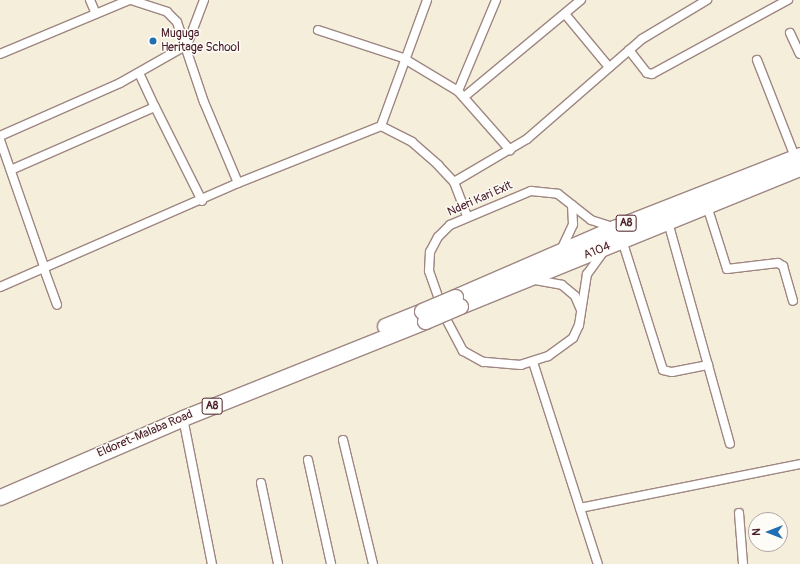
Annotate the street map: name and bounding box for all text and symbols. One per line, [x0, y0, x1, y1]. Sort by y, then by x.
place label: Muguga Heritage School [161, 27, 240, 55]
marker: Muguga Heritage School [148, 36, 158, 46]
street label: Nderi Kari Exit [445, 178, 515, 220]
road number: A8 [615, 214, 637, 232]
street label: A104 [581, 239, 613, 263]
road number: A8 [201, 397, 223, 415]
street label: Eldoret-Malaba Road [95, 407, 195, 461]
north arrow [748, 512, 788, 552]
text: N [750, 528, 763, 536]

